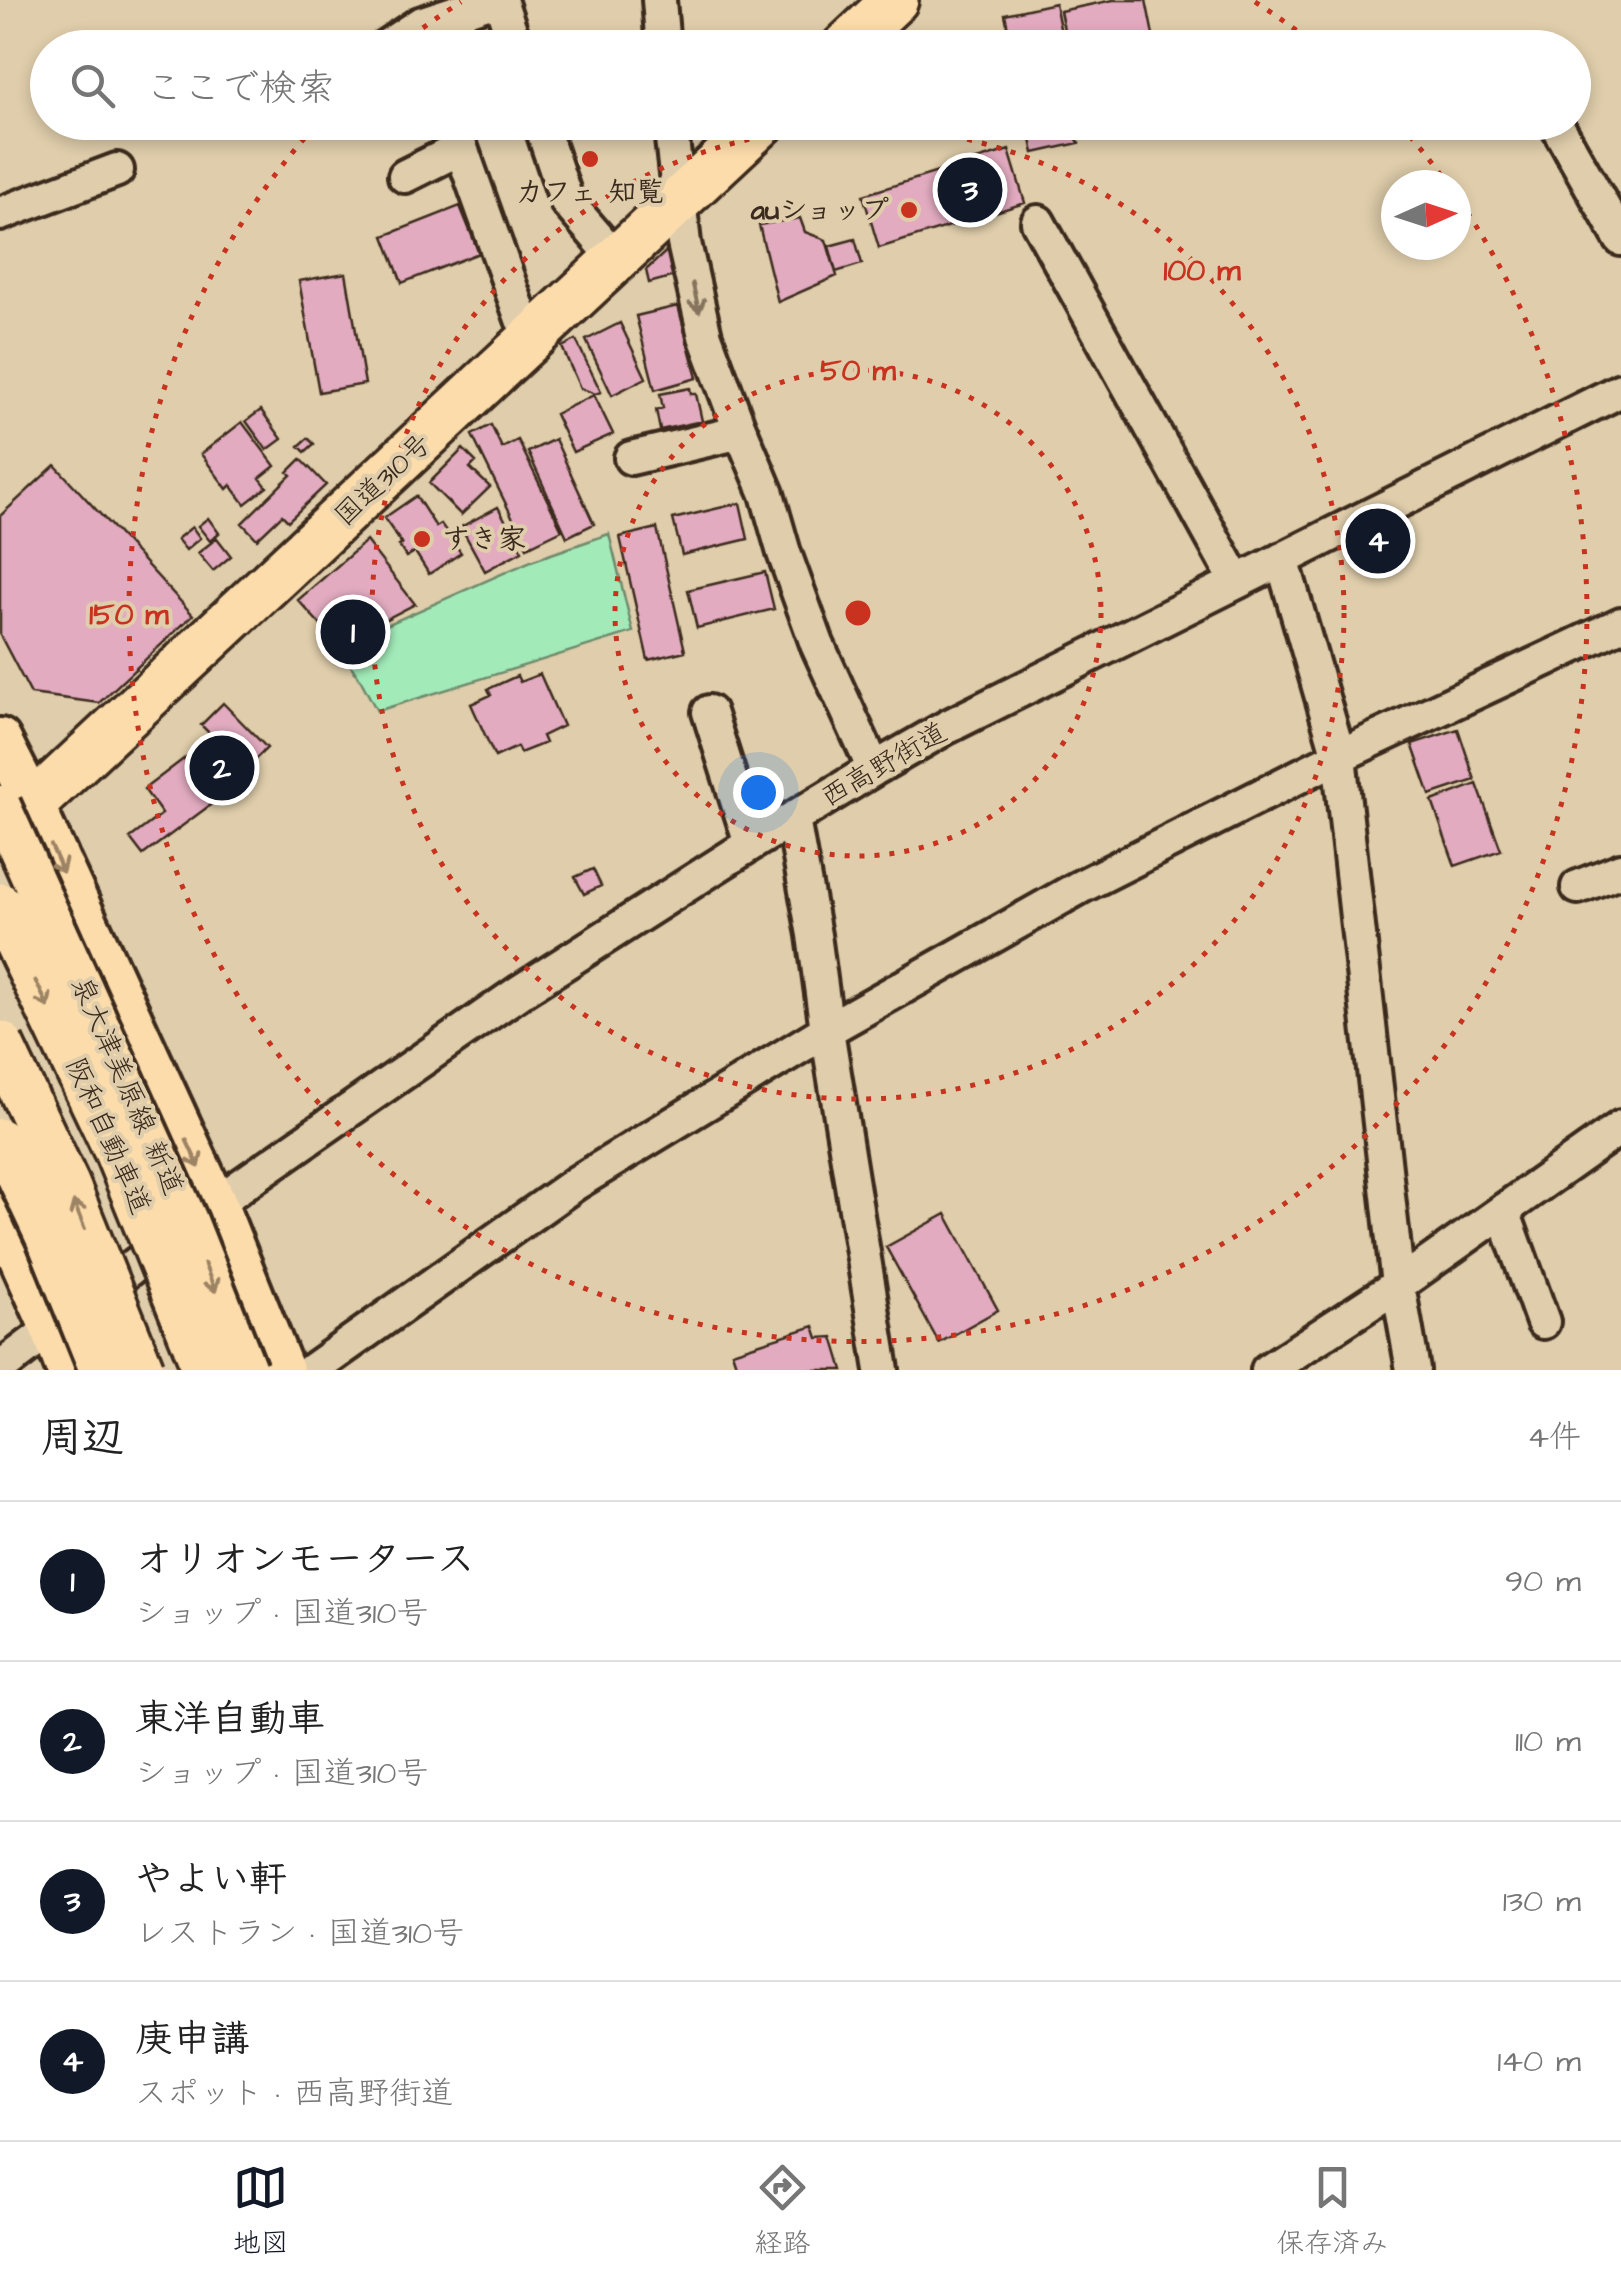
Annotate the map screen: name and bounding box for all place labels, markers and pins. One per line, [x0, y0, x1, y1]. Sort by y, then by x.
marker: カフェ 知覧 [579, 148, 601, 170]
pin: 3 [938, 152, 1002, 228]
place label: カフェ 知覧 [516, 173, 664, 212]
place label: auショップ [751, 191, 889, 230]
marker: auショップ [898, 199, 920, 221]
pin: 4 [1346, 504, 1410, 578]
place label: すき家 [442, 520, 526, 559]
marker: すき家 [411, 528, 433, 550]
pin: 1 [320, 594, 386, 670]
centre of rings [840, 595, 876, 631]
pin: 2 [190, 730, 254, 806]

